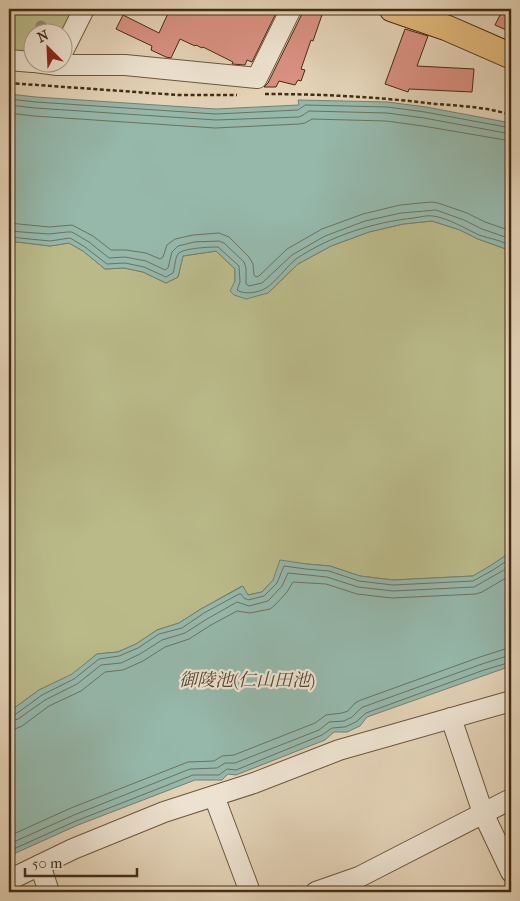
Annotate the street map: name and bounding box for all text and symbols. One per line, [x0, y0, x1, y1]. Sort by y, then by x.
north arrow [22, 22, 72, 72]
text: N [35, 27, 52, 47]
water label: 御陵池(仁山田池) [179, 670, 315, 691]
scale bar [25, 846, 138, 878]
text: 50 m [32, 854, 63, 872]

